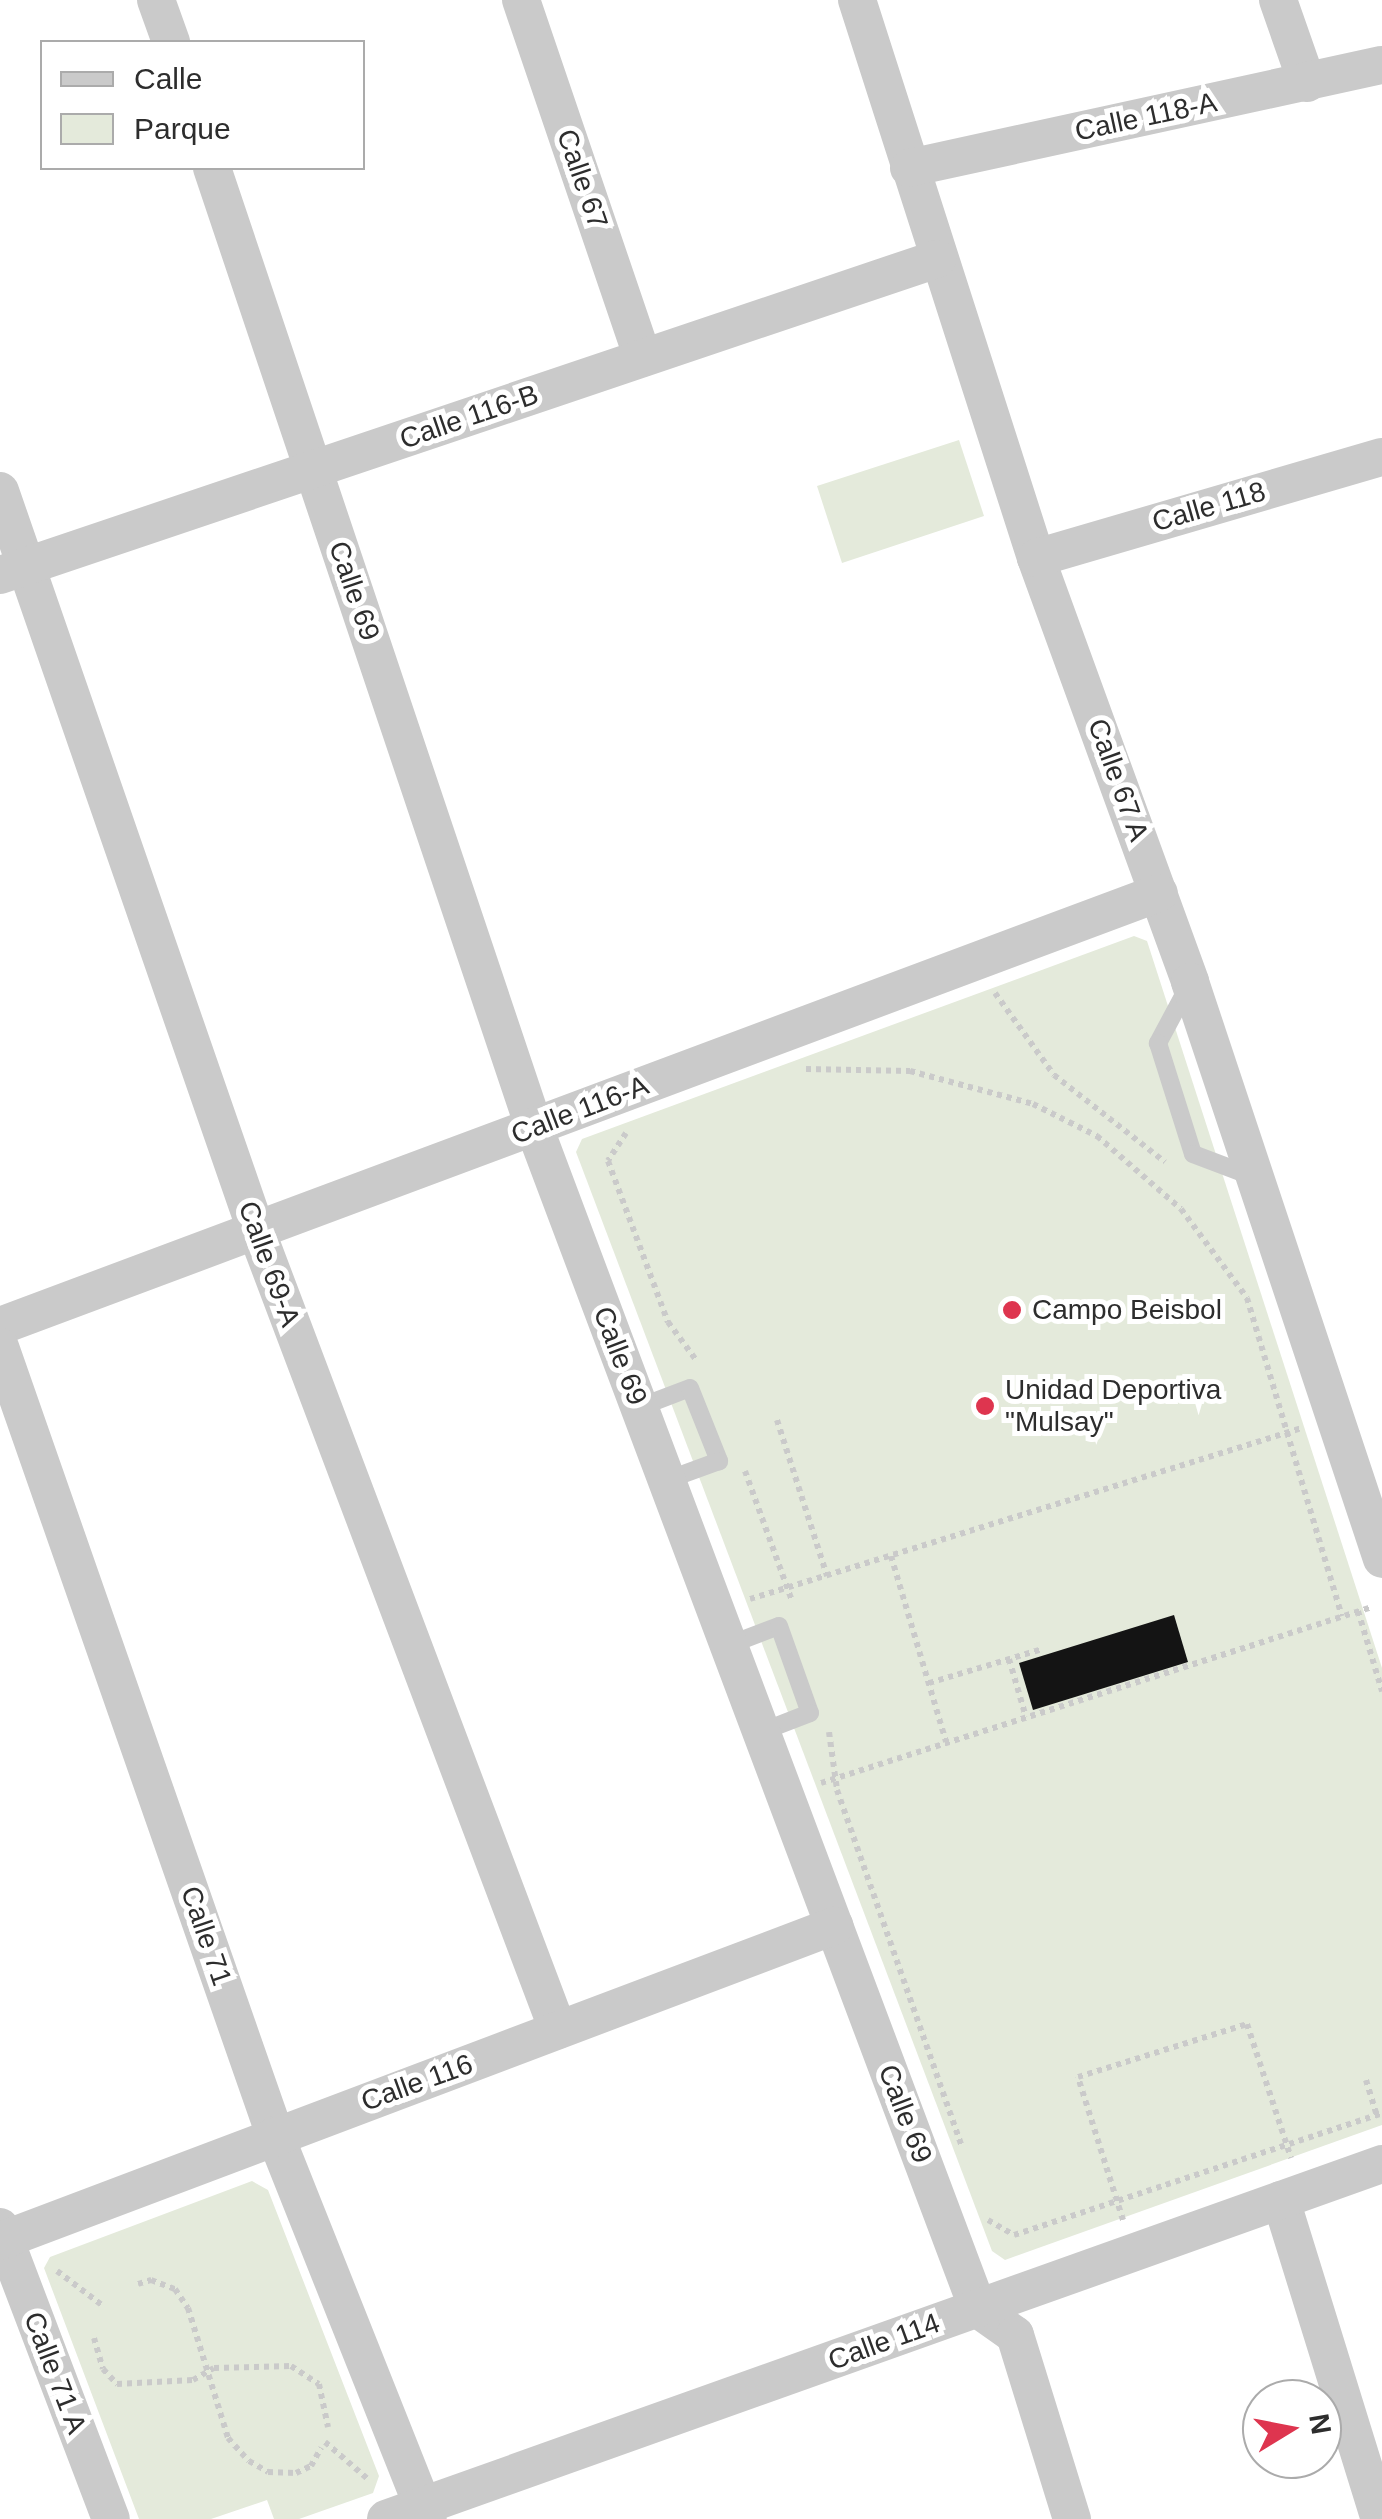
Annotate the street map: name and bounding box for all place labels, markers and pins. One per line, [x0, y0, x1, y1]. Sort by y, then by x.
place label: Campo Beisbol [1032, 1293, 1222, 1327]
marker: Campo Beisbol [1001, 1299, 1023, 1321]
place label: Unidad Deportiva "Mulsay" [1005, 1373, 1221, 1439]
marker: Unidad Deportiva "Mulsay" [974, 1395, 996, 1417]

